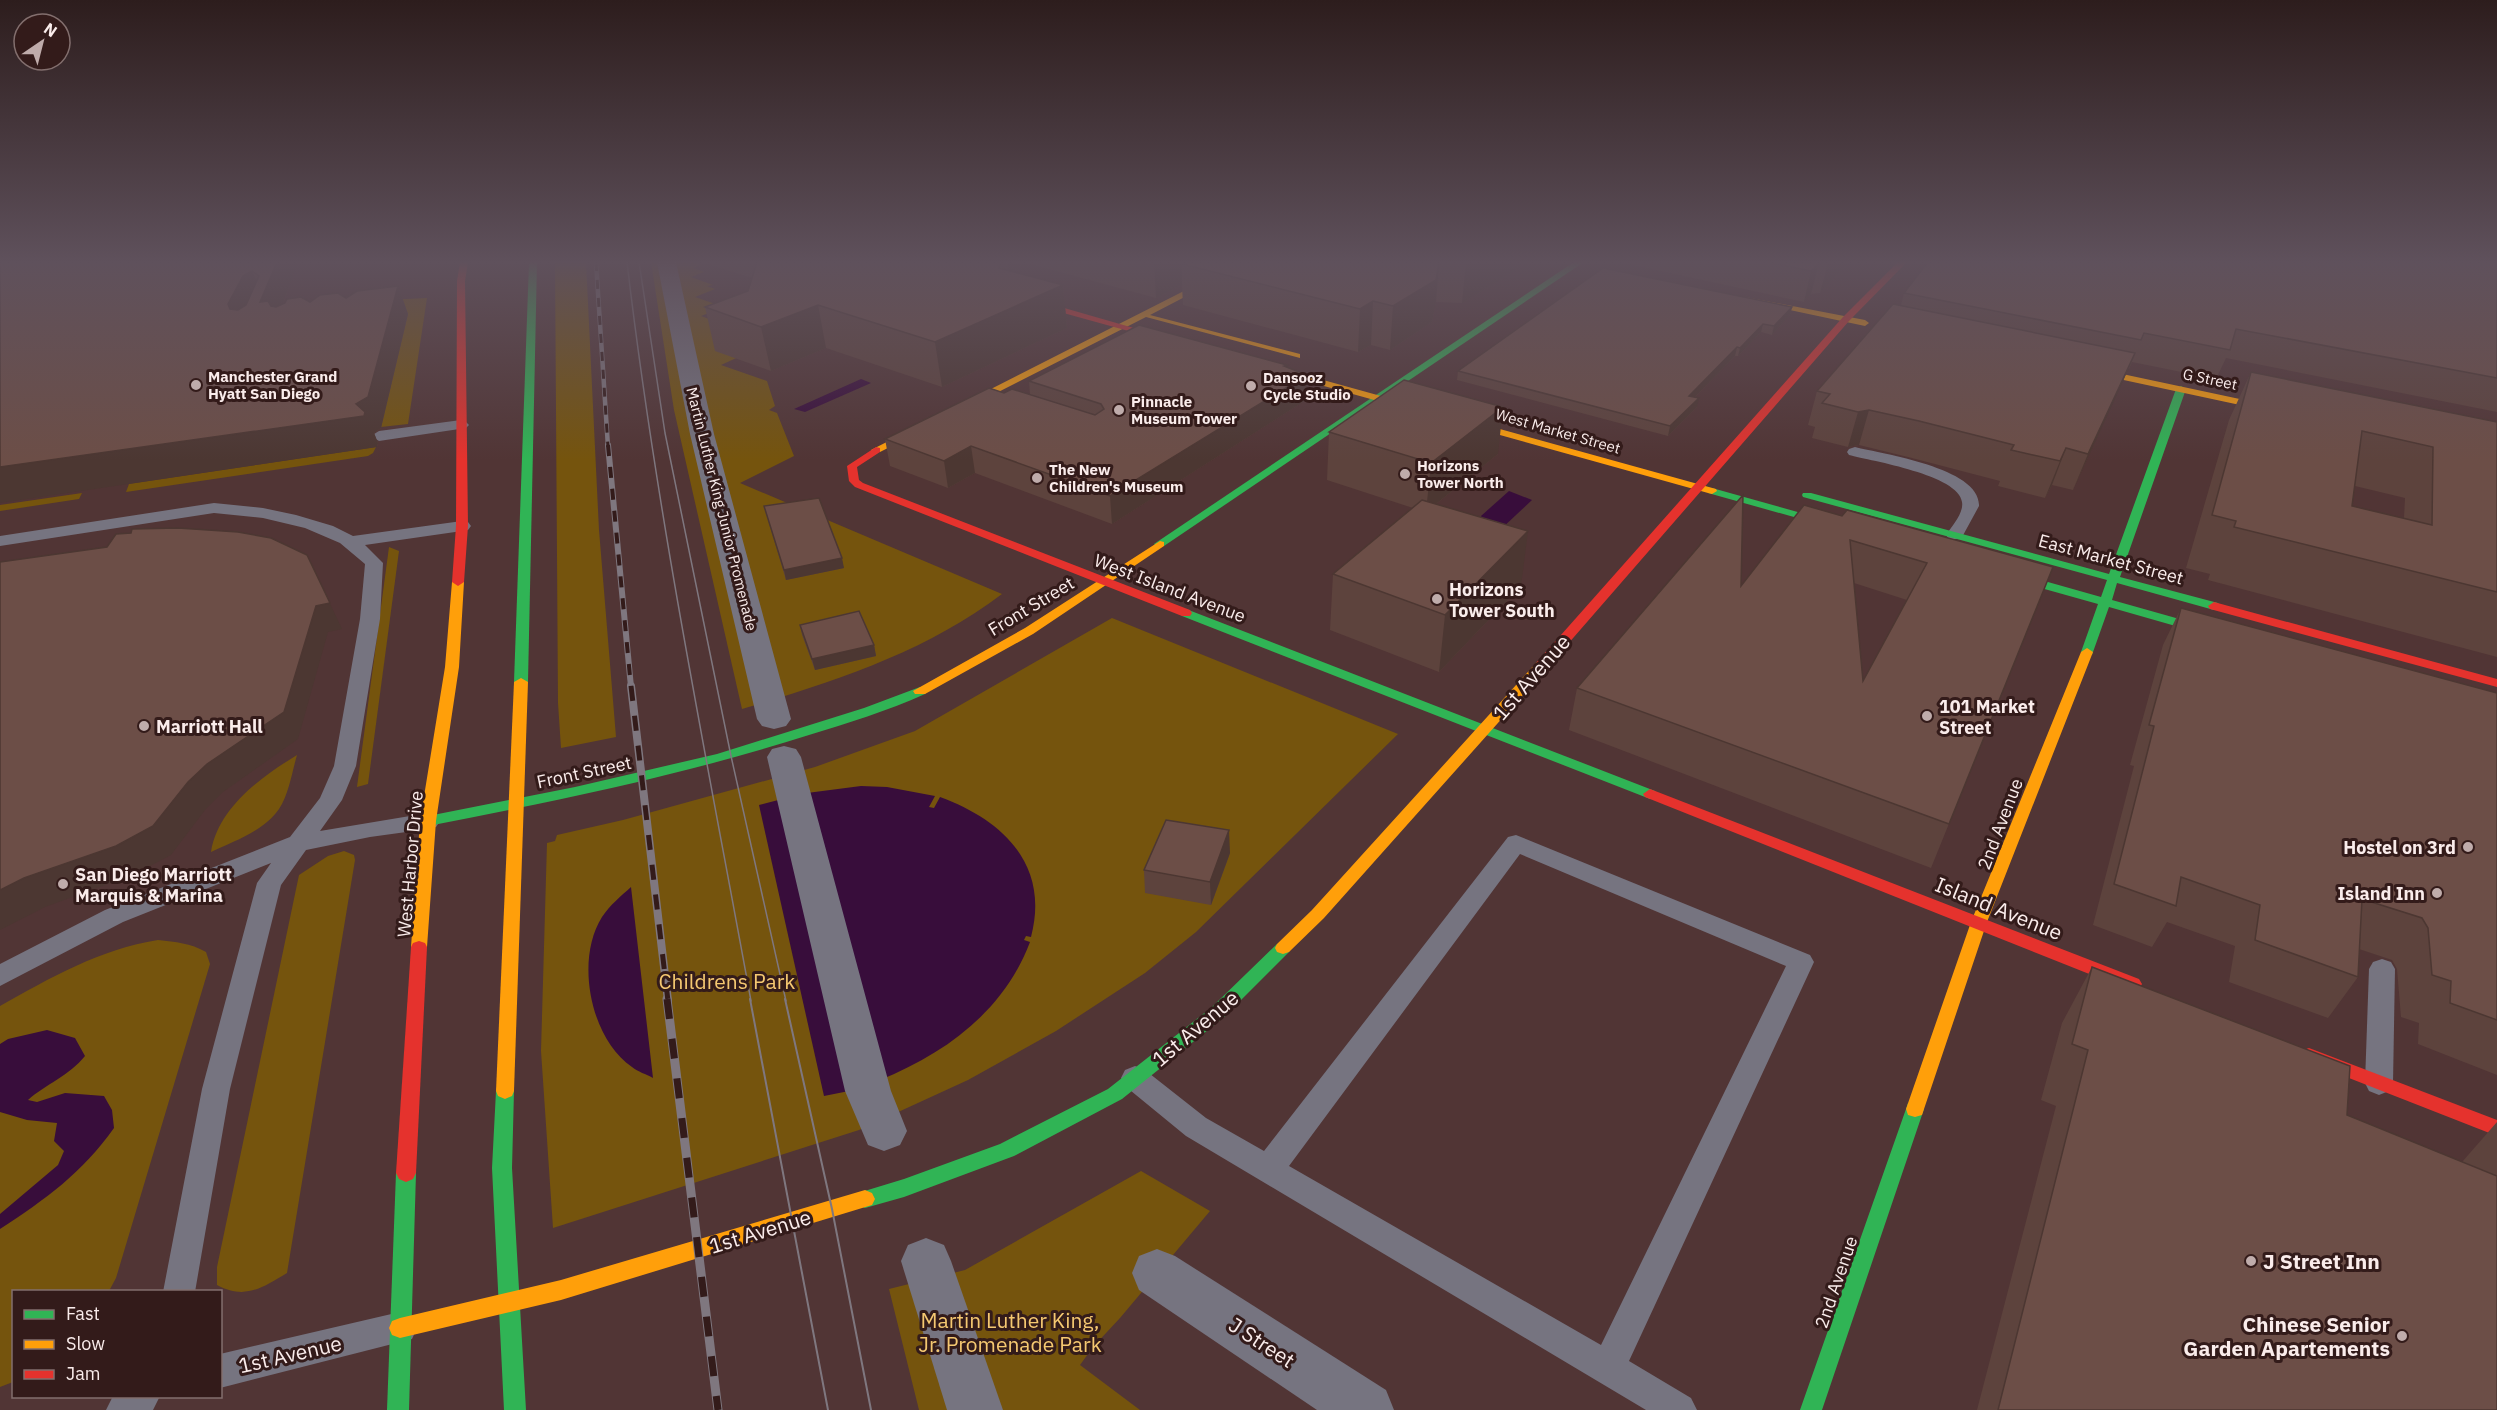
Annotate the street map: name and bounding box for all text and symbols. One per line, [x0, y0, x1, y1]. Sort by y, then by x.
north arrow [12, 12, 72, 72]
text: N [40, 18, 61, 41]
street label: G Street [2181, 364, 2239, 394]
place label: Manchester Grand Hyatt San Diego [208, 367, 337, 403]
place label: Dansooz Cycle Studio [1263, 368, 1351, 404]
marker: Manchester Grand Hyatt San Diego [189, 378, 203, 392]
marker: Dansooz Cycle Studio [1244, 379, 1258, 393]
street label: Martin Luther King Junior Promenade [682, 385, 762, 633]
place label: Pinnacle Museum Tower [1131, 392, 1237, 428]
marker: Pinnacle Museum Tower [1112, 403, 1126, 417]
street label: West Market Street [1493, 404, 1623, 458]
place label: Horizons Tower North [1417, 456, 1504, 492]
place label: The New Children's Museum [1049, 460, 1183, 496]
marker: Horizons Tower North [1398, 467, 1412, 481]
marker: The New Children's Museum [1030, 471, 1044, 485]
street label: East Market Street [2036, 529, 2186, 589]
street label: West Island Avenue [1091, 549, 1249, 628]
street label: Front Street [984, 571, 1078, 641]
place label: Horizons Tower South [1449, 578, 1555, 622]
marker: Horizons Tower South [1430, 592, 1444, 606]
street label: 1st Avenue [1486, 628, 1576, 726]
place label: 101 Market Street [1939, 695, 2035, 739]
marker: 101 Market Street [1920, 709, 1934, 723]
place label: Marriott Hall [156, 715, 263, 738]
marker: Marriott Hall [137, 719, 151, 733]
street label: Front Street [534, 751, 634, 793]
street label: 2nd Avenue [1972, 775, 2028, 873]
street label: West Harbor Drive [392, 790, 428, 938]
place label: Hostel on 3rd [2343, 836, 2456, 859]
marker: Hostel on 3rd [2461, 840, 2475, 854]
place label: San Diego Marriott Marquis & Marina [75, 863, 232, 907]
street label: Island Avenue [1931, 870, 2067, 946]
marker: San Diego Marriott Marquis & Marina [56, 877, 70, 891]
place label: Island Inn [2337, 882, 2425, 905]
marker: Island Inn [2430, 886, 2444, 900]
park label: Childrens Park [659, 967, 795, 995]
street label: 1st Avenue [1146, 983, 1244, 1073]
street label: 1st Avenue [706, 1202, 814, 1260]
street label: 2nd Avenue [1810, 1233, 1863, 1331]
place label: J Street Inn [2263, 1247, 2380, 1275]
marker: J Street Inn [2244, 1254, 2258, 1268]
legend [12, 1290, 222, 1398]
text: Fast [66, 1302, 100, 1325]
park label: Martin Luther King, Jr. Promenade Park [918, 1306, 1102, 1358]
street label: J Street [1224, 1310, 1300, 1374]
place label: Chinese Senior Garden Apartements [2183, 1310, 2391, 1362]
street label: 1st Avenue [236, 1329, 344, 1379]
marker: Chinese Senior Garden Apartements [2395, 1329, 2409, 1343]
text: Slow [66, 1332, 105, 1355]
text: Jam [66, 1362, 101, 1385]

